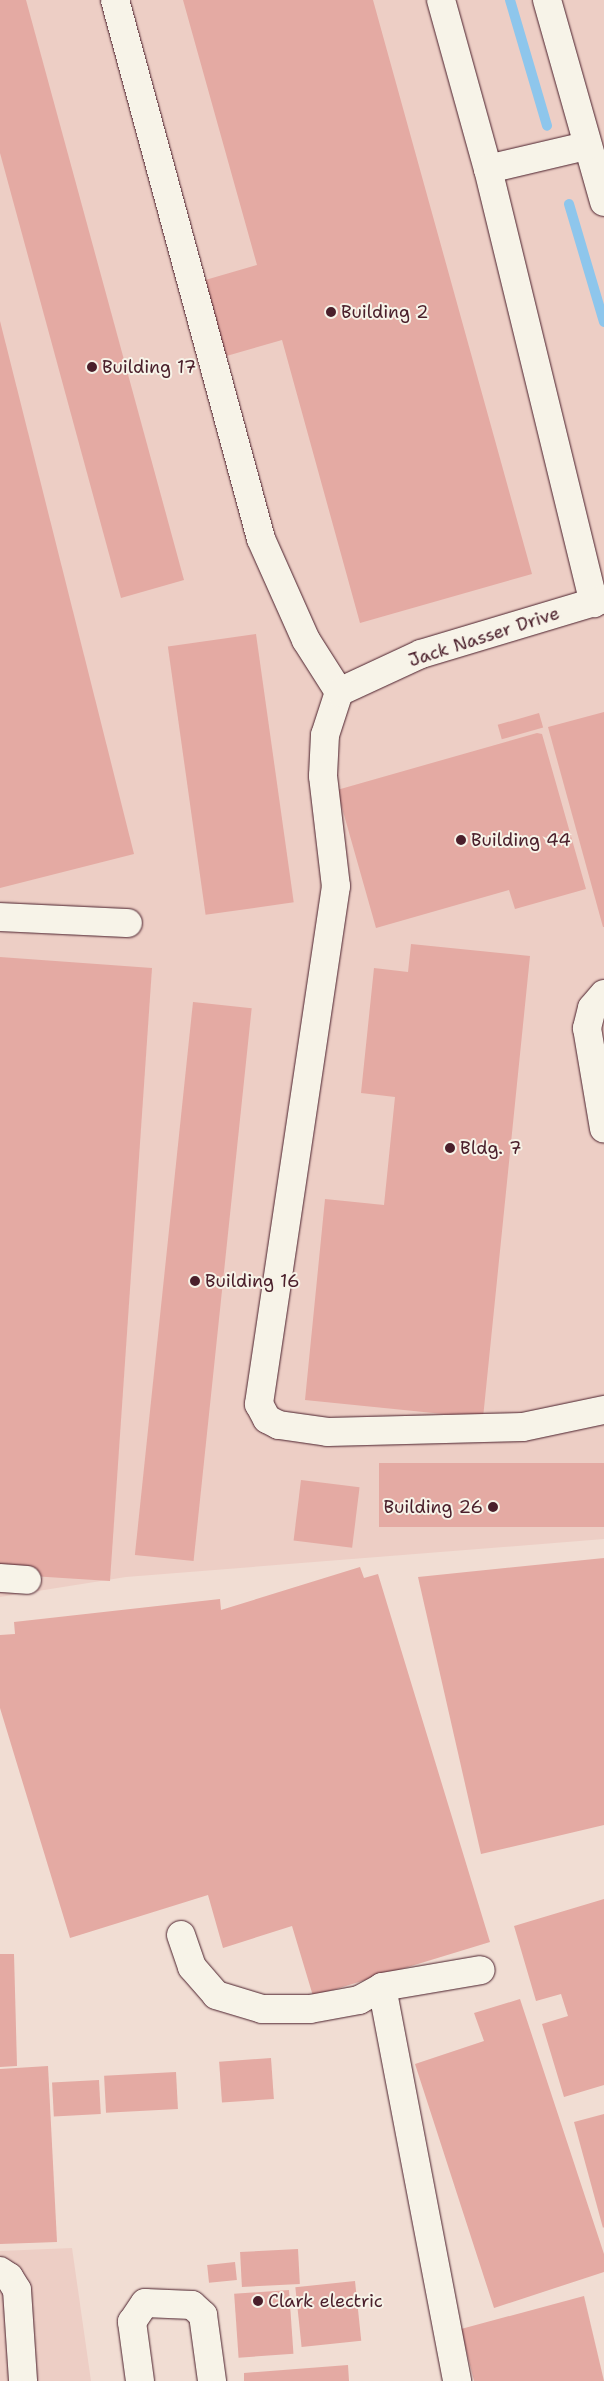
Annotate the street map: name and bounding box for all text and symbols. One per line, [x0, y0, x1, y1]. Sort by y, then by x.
place label: Building 2 [341, 301, 429, 323]
marker: Building 2 [325, 306, 337, 318]
place label: Building 17 [102, 356, 196, 378]
marker: Building 17 [86, 361, 98, 373]
street label: Jack Nasser Drive [406, 602, 562, 672]
place label: Building 44 [471, 829, 571, 851]
marker: Building 44 [455, 834, 467, 846]
place label: Bldg. 7 [460, 1137, 522, 1159]
marker: Bldg. 7 [444, 1142, 456, 1154]
place label: Building 16 [205, 1270, 300, 1292]
marker: Building 16 [189, 1275, 201, 1287]
place label: Building 26 [383, 1496, 483, 1518]
marker: Building 26 [487, 1501, 499, 1513]
place label: Clark electric [268, 2290, 383, 2312]
marker: Clark electric [252, 2295, 264, 2307]

